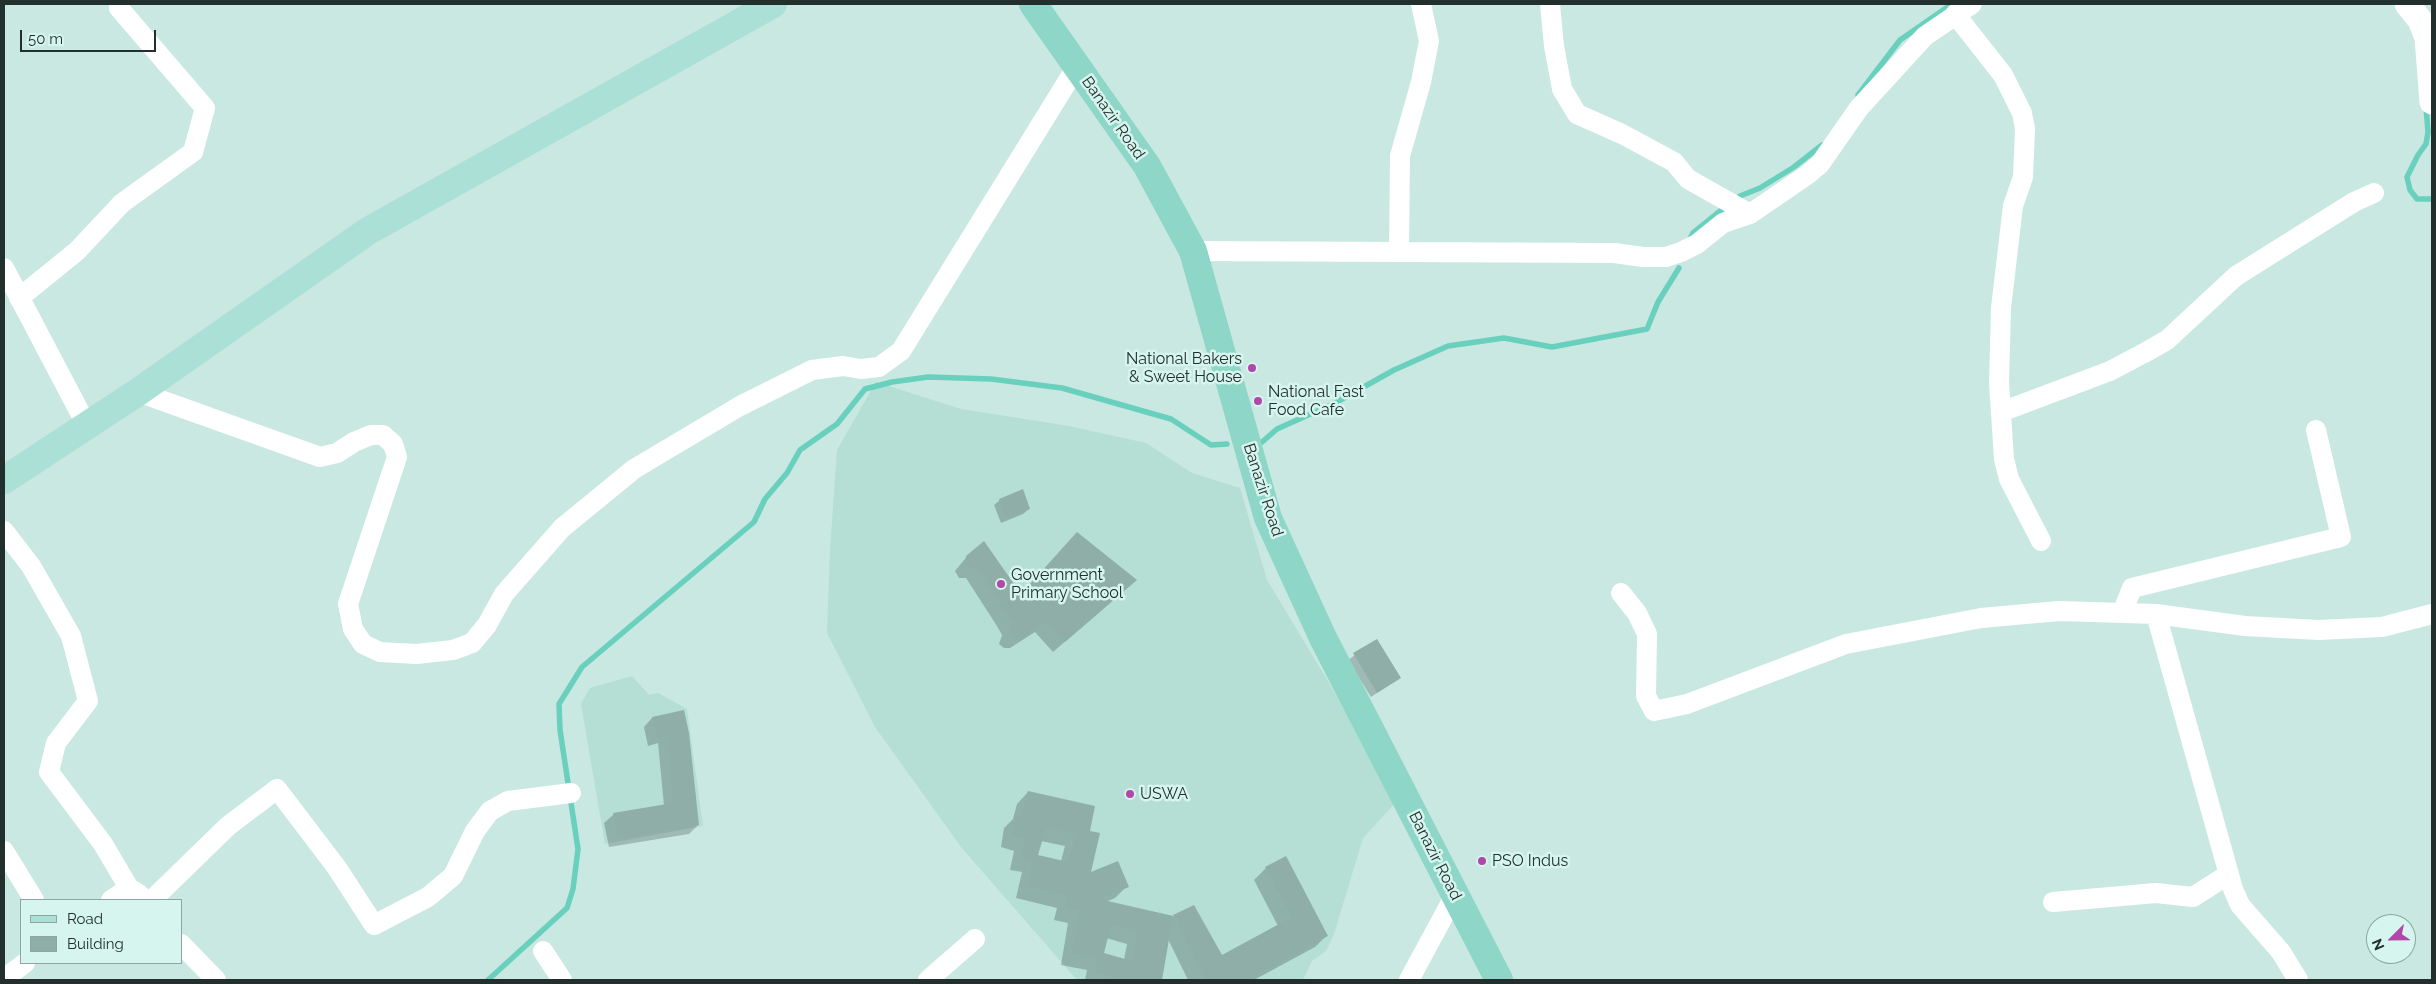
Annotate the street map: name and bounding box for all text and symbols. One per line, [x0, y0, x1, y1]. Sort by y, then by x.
scale bar [22, 20, 159, 52]
text: 50 m [28, 30, 63, 48]
street label: Banazir Road [1077, 73, 1149, 163]
place label: National Bakers & Sweet House [1126, 349, 1242, 387]
marker: National Bakers & Sweet House [1246, 362, 1258, 374]
place label: National Fast Food Cafe [1268, 382, 1364, 420]
marker: National Fast Food Cafe [1252, 395, 1264, 407]
street label: Banazir Road [1239, 441, 1287, 539]
place label: Government Primary School [1011, 565, 1123, 603]
marker: Government Primary School [995, 578, 1007, 590]
place label: USWA [1140, 784, 1188, 804]
marker: USWA [1124, 788, 1136, 800]
street label: Banazir Road [1404, 808, 1466, 904]
place label: PSO Indus [1492, 851, 1568, 871]
marker: PSO Indus [1476, 855, 1488, 867]
legend [20, 899, 182, 964]
text: Road [67, 910, 103, 928]
north arrow [2366, 914, 2416, 964]
text: Building [67, 935, 124, 953]
text: N [2369, 936, 2388, 953]

